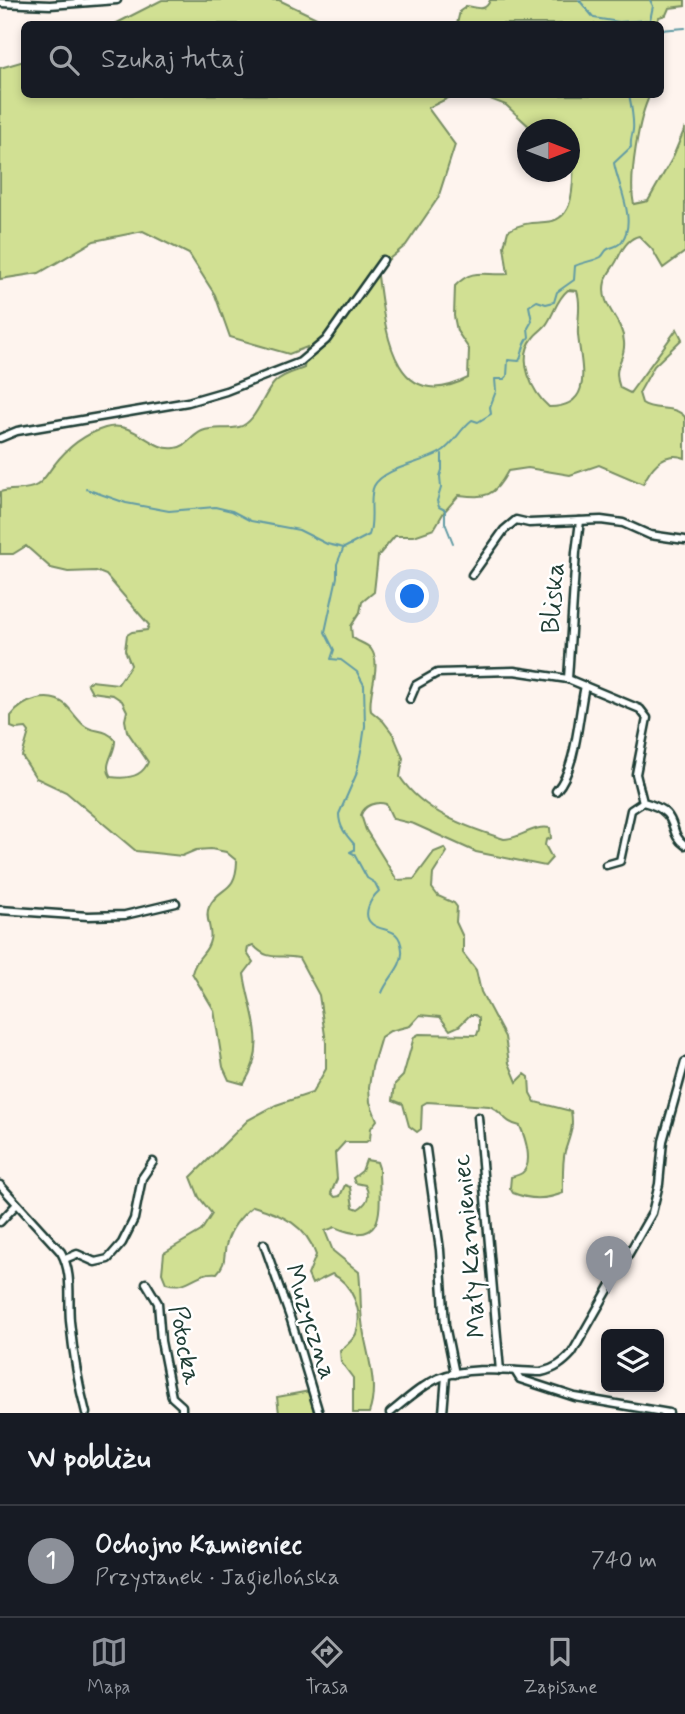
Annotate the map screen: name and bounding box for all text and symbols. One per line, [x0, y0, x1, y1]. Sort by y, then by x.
search box [21, 21, 664, 98]
icon: search [45, 41, 83, 79]
text: Szukaj tutaj [101, 43, 245, 77]
north arrow [517, 119, 580, 182]
street label: Bliska [535, 561, 573, 635]
your location [395, 579, 429, 613]
street label: Mały Kamieniec [445, 1153, 495, 1339]
pin: 1 [586, 1236, 632, 1294]
street label: Muzyczna [275, 1260, 345, 1384]
street label: Potocka [160, 1303, 208, 1388]
map controls [601, 1329, 664, 1392]
button: layers [601, 1329, 664, 1392]
text: W pobliżu [28, 1439, 151, 1478]
text: Ochojno Kamieniec [95, 1529, 302, 1563]
text: 1 [46, 1546, 56, 1576]
text: 740 m [591, 1546, 657, 1576]
text: Przystanek · Jagiellońska [95, 1563, 340, 1593]
tab: Mapa [87, 1633, 131, 1700]
tab: Trasa [305, 1633, 348, 1700]
tab: Zapisane [523, 1633, 598, 1700]

